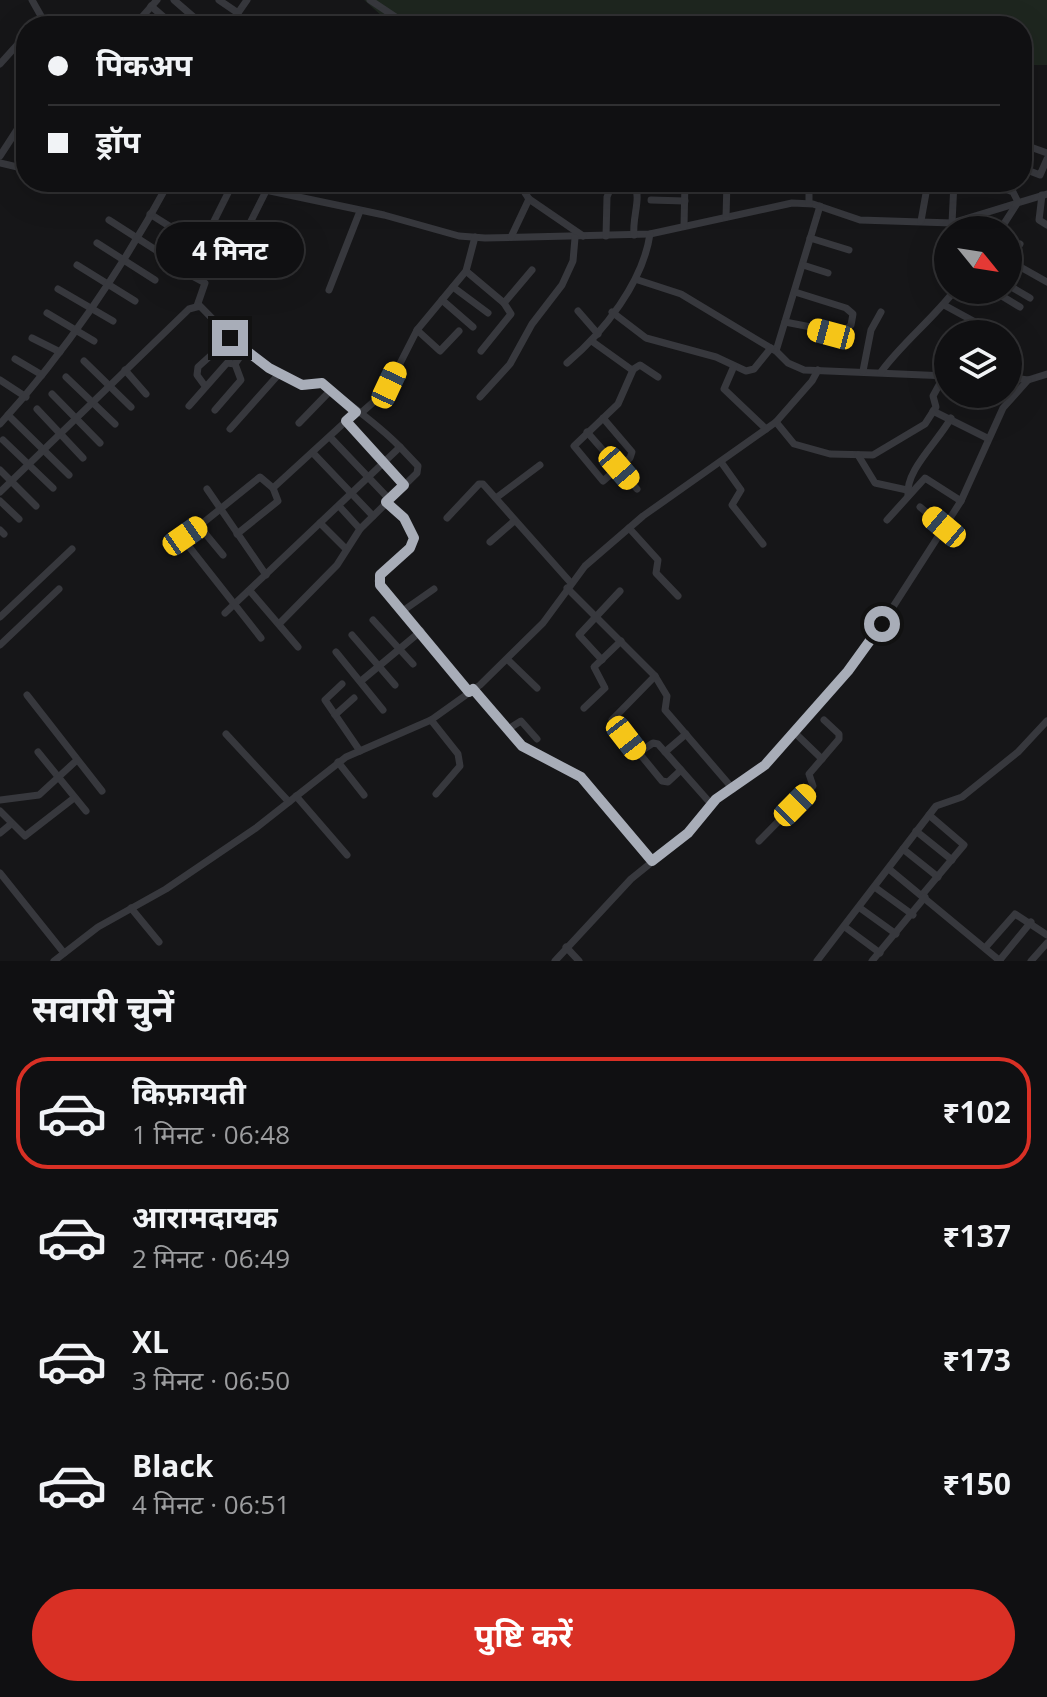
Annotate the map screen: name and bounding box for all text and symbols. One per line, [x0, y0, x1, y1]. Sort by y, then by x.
text: पिकअप [96, 44, 192, 85]
text: ड्रॉप [96, 121, 140, 162]
north arrow [934, 216, 1022, 304]
map controls [934, 216, 1022, 408]
callout: 4 मिनट [156, 222, 304, 278]
text: 4 मिनट [192, 232, 268, 268]
car [805, 316, 857, 352]
route end [212, 320, 248, 356]
button: layers [934, 320, 1022, 408]
car [368, 358, 410, 412]
car [594, 442, 644, 494]
car [918, 502, 970, 552]
car [158, 512, 212, 560]
route start [864, 606, 900, 642]
car [602, 712, 650, 764]
car [770, 780, 820, 830]
text: सवारी चुनें [32, 984, 174, 1033]
text: किफ़ायती [132, 1072, 246, 1113]
icon: car [36, 1077, 108, 1149]
text: ₹102 [942, 1091, 1011, 1132]
text: 1 मिनट · 06:48 [132, 1116, 290, 1152]
text: आरामदायक [132, 1196, 278, 1237]
icon: car [36, 1201, 108, 1273]
text: ₹137 [942, 1215, 1011, 1256]
text: 2 मिनट · 06:49 [132, 1240, 290, 1276]
text: XL [132, 1321, 169, 1362]
icon: car [36, 1325, 108, 1397]
text: ₹173 [942, 1339, 1011, 1380]
text: 3 मिनट · 06:50 [132, 1362, 290, 1398]
text: Black [132, 1445, 213, 1486]
icon: car [36, 1449, 108, 1521]
text: ₹150 [942, 1463, 1011, 1504]
text: 4 मिनट · 06:51 [132, 1486, 290, 1522]
button: पुष्टि करें [32, 1589, 1015, 1681]

